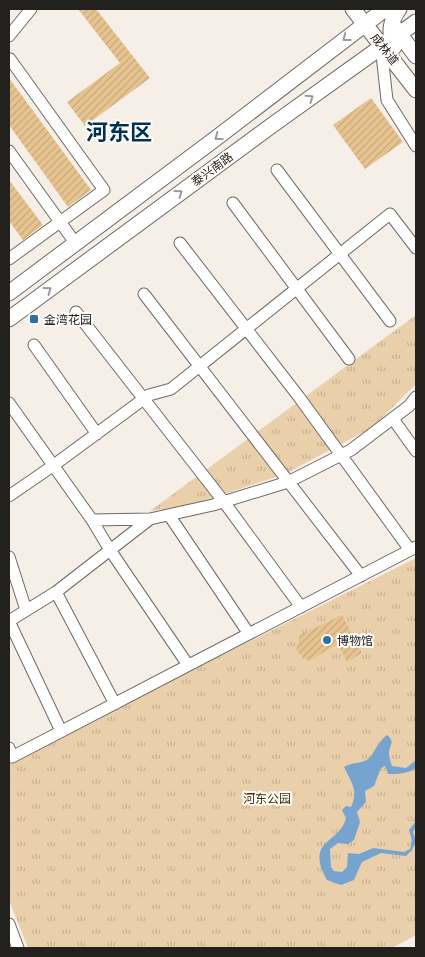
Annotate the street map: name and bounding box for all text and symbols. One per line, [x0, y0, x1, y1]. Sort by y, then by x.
street label: 成林道 [367, 30, 403, 68]
one-way arrow [343, 32, 352, 40]
one-way arrow [305, 95, 314, 104]
district label: 河东区 [86, 117, 152, 147]
one-way arrow [215, 132, 224, 140]
street label: 泰兴南路 [188, 148, 236, 190]
one-way arrow [173, 191, 182, 199]
one-way arrow [42, 287, 52, 296]
place label: 金湾花园 [44, 311, 92, 328]
marker: 金湾花园 [28, 313, 40, 325]
place label: 博物馆 [337, 632, 373, 649]
marker: 博物馆 [321, 634, 333, 646]
park label: 河东公园 [243, 790, 291, 807]

